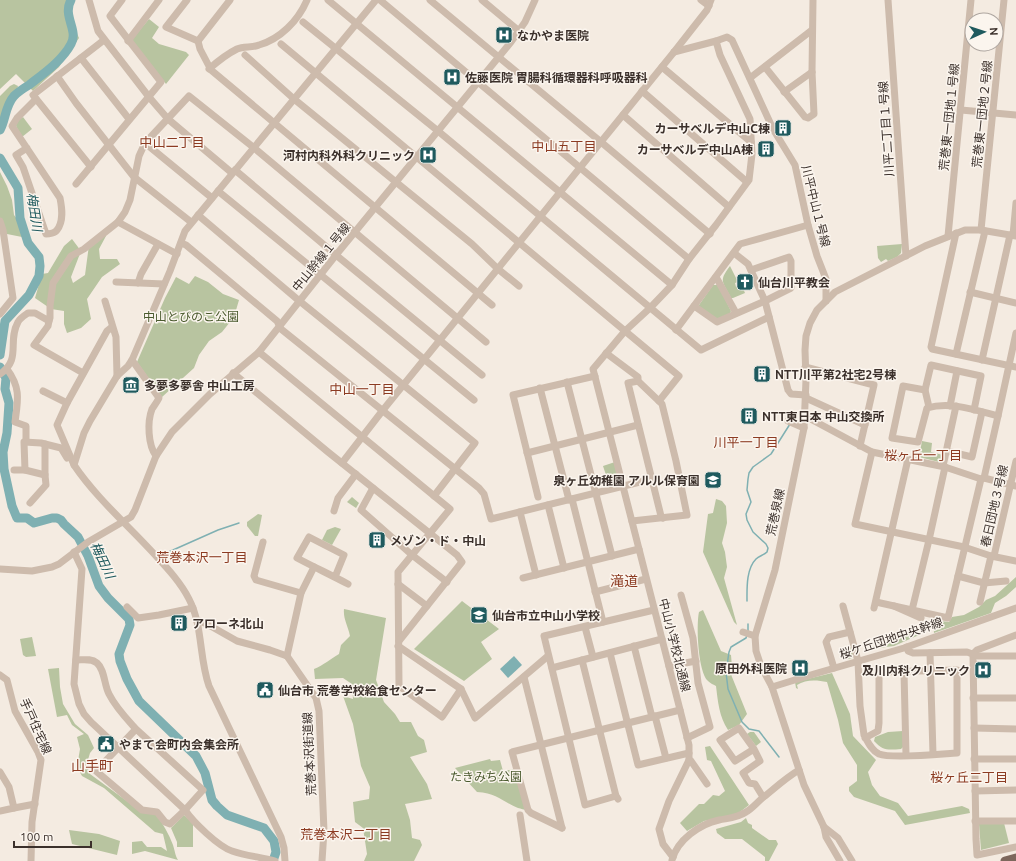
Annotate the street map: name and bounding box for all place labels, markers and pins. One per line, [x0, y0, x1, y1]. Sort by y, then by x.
hospital icon: なかやま医院 [494, 25, 514, 45]
place label: なかやま医院 [517, 29, 589, 42]
hospital icon: 佐藤医院 胃腸科循環器科呼吸器科 [442, 67, 462, 87]
place label: 佐藤医院 胃腸科循環器科呼吸器科 [465, 71, 648, 84]
building icon: カーサベルデ中山C棟 [773, 118, 793, 138]
place label: カーサベルデ中山C棟 [655, 122, 770, 135]
building icon: カーサベルデ中山A棟 [756, 139, 776, 159]
place label: カーサベルデ中山A棟 [637, 143, 753, 156]
hospital icon: 河村内科外科クリニック [418, 145, 438, 165]
place label: 河村内科外科クリニック [283, 149, 415, 162]
church icon: 仙台川平教会 [735, 272, 755, 292]
place label: 仙台川平教会 [758, 276, 830, 289]
building icon: NTT川平第2社宅2号棟 [752, 364, 772, 384]
place label: NTT川平第2社宅2号棟 [775, 368, 896, 381]
museum icon: 多夢多夢舎 中山工房 [121, 375, 141, 395]
place label: 多夢多夢舎 中山工房 [144, 379, 255, 392]
building icon: NTT東日本 中山交換所 [739, 406, 759, 426]
place label: NTT東日本 中山交換所 [762, 410, 885, 423]
school or university icon: 泉ヶ丘幼稚園 アルル保育園 [703, 470, 723, 490]
place label: 泉ヶ丘幼稚園 アルル保育園 [553, 474, 700, 487]
building icon: メゾン・ド・中山 [367, 530, 387, 550]
place label: メゾン・ド・中山 [390, 534, 486, 547]
school or university icon: 仙台市立中山小学校 [469, 605, 489, 625]
place label: 仙台市立中山小学校 [492, 609, 600, 622]
building icon: アローネ北山 [169, 613, 189, 633]
place label: アローネ北山 [192, 617, 264, 630]
hospital icon: 原田外科医院 [790, 658, 810, 678]
hospital icon: 及川内科クリニック [973, 660, 993, 680]
place label: 原田外科医院 [715, 662, 787, 675]
place label: 及川内科クリニック [862, 664, 970, 677]
public building icon: 仙台市 荒巻学校給食センター [255, 680, 275, 700]
place label: 仙台市 荒巻学校給食センター [278, 684, 437, 697]
public building icon: やまて会町内会集会所 [96, 734, 116, 754]
place label: やまて会町内会集会所 [119, 738, 239, 751]

